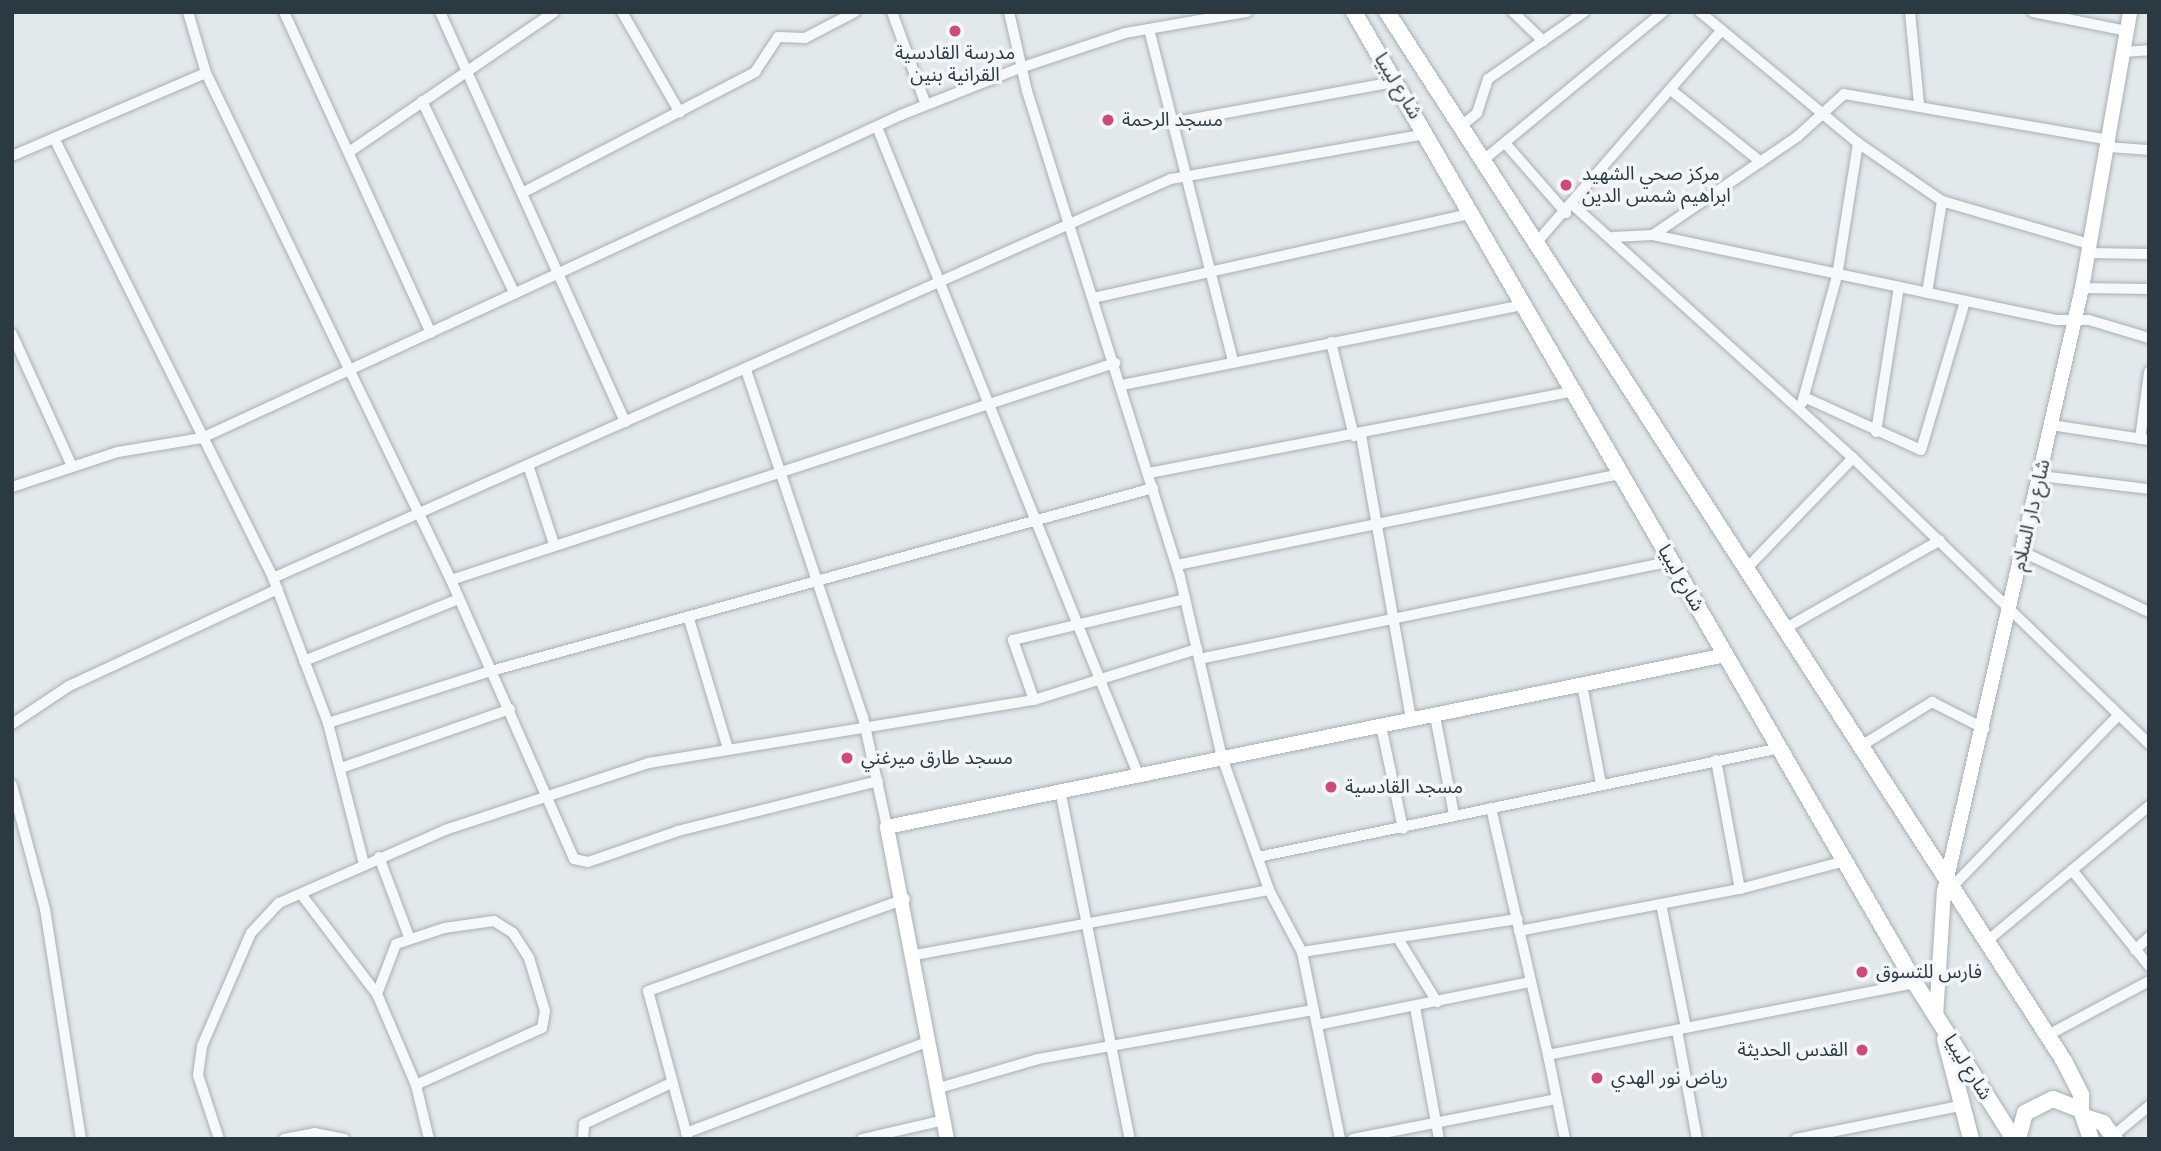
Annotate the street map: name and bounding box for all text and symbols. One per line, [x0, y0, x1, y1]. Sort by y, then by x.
marker: مدرسة القادسية القرانية بنين [947, 23, 963, 39]
place label: مدرسة القادسية القرانية بنين [895, 42, 1015, 86]
street label: شارع ليبيا [1369, 49, 1427, 123]
place label: مسجد الرحمة [1122, 109, 1223, 131]
marker: مسجد الرحمة [1100, 112, 1116, 128]
place label: مركز صحي الشهيد ابراهيم شمس الدين [1582, 163, 1731, 207]
marker: مركز صحي الشهيد ابراهيم شمس الدين [1556, 175, 1576, 195]
street label: شارع دار السلام [2007, 457, 2055, 573]
street label: شارع ليبيا [1653, 541, 1709, 615]
place label: مسجد طارق ميرغني [861, 747, 1013, 769]
marker: مسجد طارق ميرغني [839, 750, 855, 766]
place label: مسجد القادسية [1345, 776, 1463, 798]
marker: مسجد القادسية [1323, 779, 1339, 795]
place label: فارس للتسوق [1876, 961, 1982, 983]
marker: فارس للتسوق [1854, 964, 1870, 980]
street label: شارع ليبيا [1939, 1030, 1997, 1104]
place label: القدس الحديثة [1737, 1039, 1848, 1061]
marker: القدس الحديثة [1854, 1042, 1870, 1058]
place label: رياض نور الهدي [1611, 1067, 1728, 1089]
marker: رياض نور الهدي [1589, 1070, 1605, 1086]

